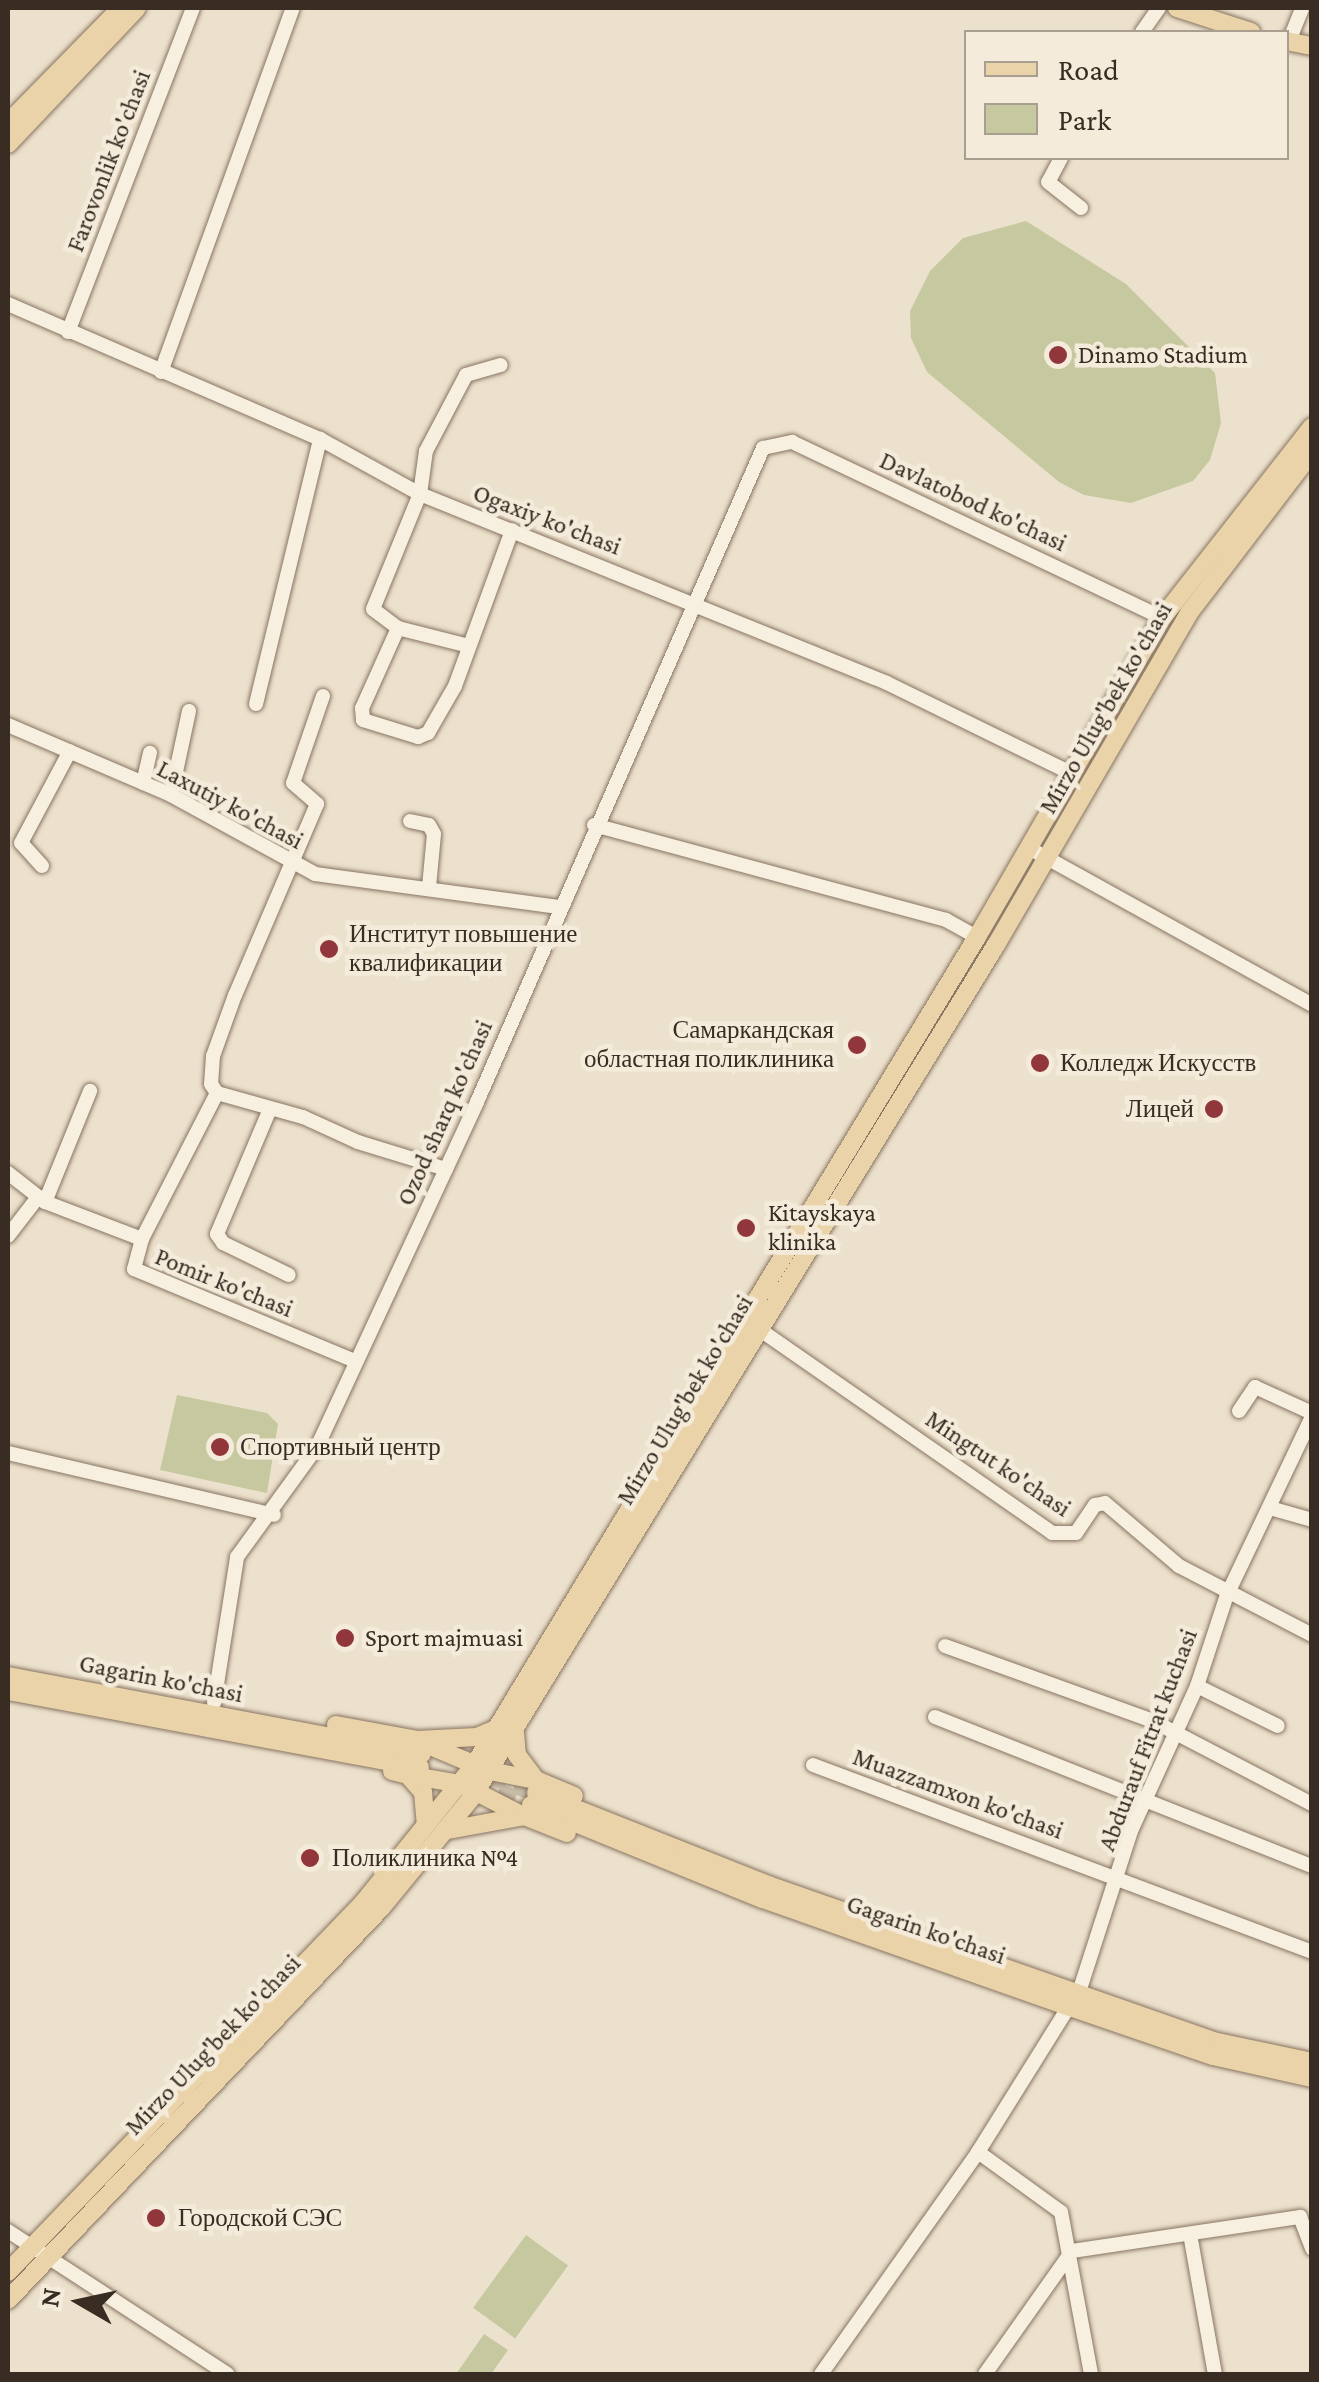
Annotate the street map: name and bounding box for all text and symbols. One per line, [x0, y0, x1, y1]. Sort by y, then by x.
legend [964, 30, 1289, 160]
text: Road [1058, 53, 1119, 86]
street label: Farovonlik ko'chasi [61, 66, 157, 256]
text: Park [1058, 103, 1111, 136]
place label: Dinamo Stadium [1078, 340, 1248, 370]
marker: Dinamo Stadium [1047, 344, 1069, 366]
street label: Davlatobod ko'chasi [875, 446, 1071, 558]
street label: Ogaxiy ko'chasi [469, 478, 625, 562]
street label: Mirzo Ulug'bek ko'chasi [1033, 597, 1179, 819]
street label: Laxutiy ko'chasi [152, 754, 308, 856]
place label: Институт повышение квалификации [349, 920, 577, 979]
marker: Институт повышение квалификации [318, 938, 340, 960]
street label: Ozod sharq ko'chasi [391, 1016, 499, 1210]
place label: Самаркандская областная поликлиника [584, 1016, 834, 1075]
marker: Самаркандская областная поликлиника [844, 1032, 870, 1058]
place label: Колледж Искусств [1060, 1048, 1256, 1078]
marker: Колледж Искусств [1029, 1052, 1051, 1074]
place label: Лицей [1126, 1094, 1194, 1124]
marker: Лицей [1203, 1098, 1225, 1120]
place label: Kitayskaya klinika [768, 1199, 876, 1258]
marker: Kitayskaya klinika [733, 1215, 759, 1241]
street label: Pomir ko'chasi [151, 1242, 297, 1324]
street label: Mirzo Ulug'bek ko'chasi [610, 1290, 760, 1510]
street label: Mingtut ko'chasi [920, 1404, 1076, 1524]
place label: Спортивный центр [240, 1432, 441, 1462]
marker: Спортивный центр [209, 1436, 231, 1458]
place label: Sport majmuasi [365, 1623, 523, 1653]
street label: Abdurauf Fitrat kuchasi [1092, 1625, 1204, 1855]
marker: Sport majmuasi [334, 1627, 356, 1649]
street label: Gagarin ko'chasi [77, 1648, 245, 1710]
street label: Muazzamxon ko'chasi [849, 1742, 1067, 1846]
place label: Поликлиника №4 [332, 1843, 518, 1873]
marker: Поликлиника №4 [297, 1845, 323, 1871]
street label: Gagarin ko'chasi [843, 1889, 1009, 1971]
street label: Mirzo Ulug'bek ko'chasi [119, 1948, 307, 2142]
place label: Городской СЭС [178, 2203, 342, 2233]
marker: Городской СЭС [143, 2205, 169, 2231]
north arrow [30, 2252, 130, 2352]
text: N [33, 2285, 67, 2309]

